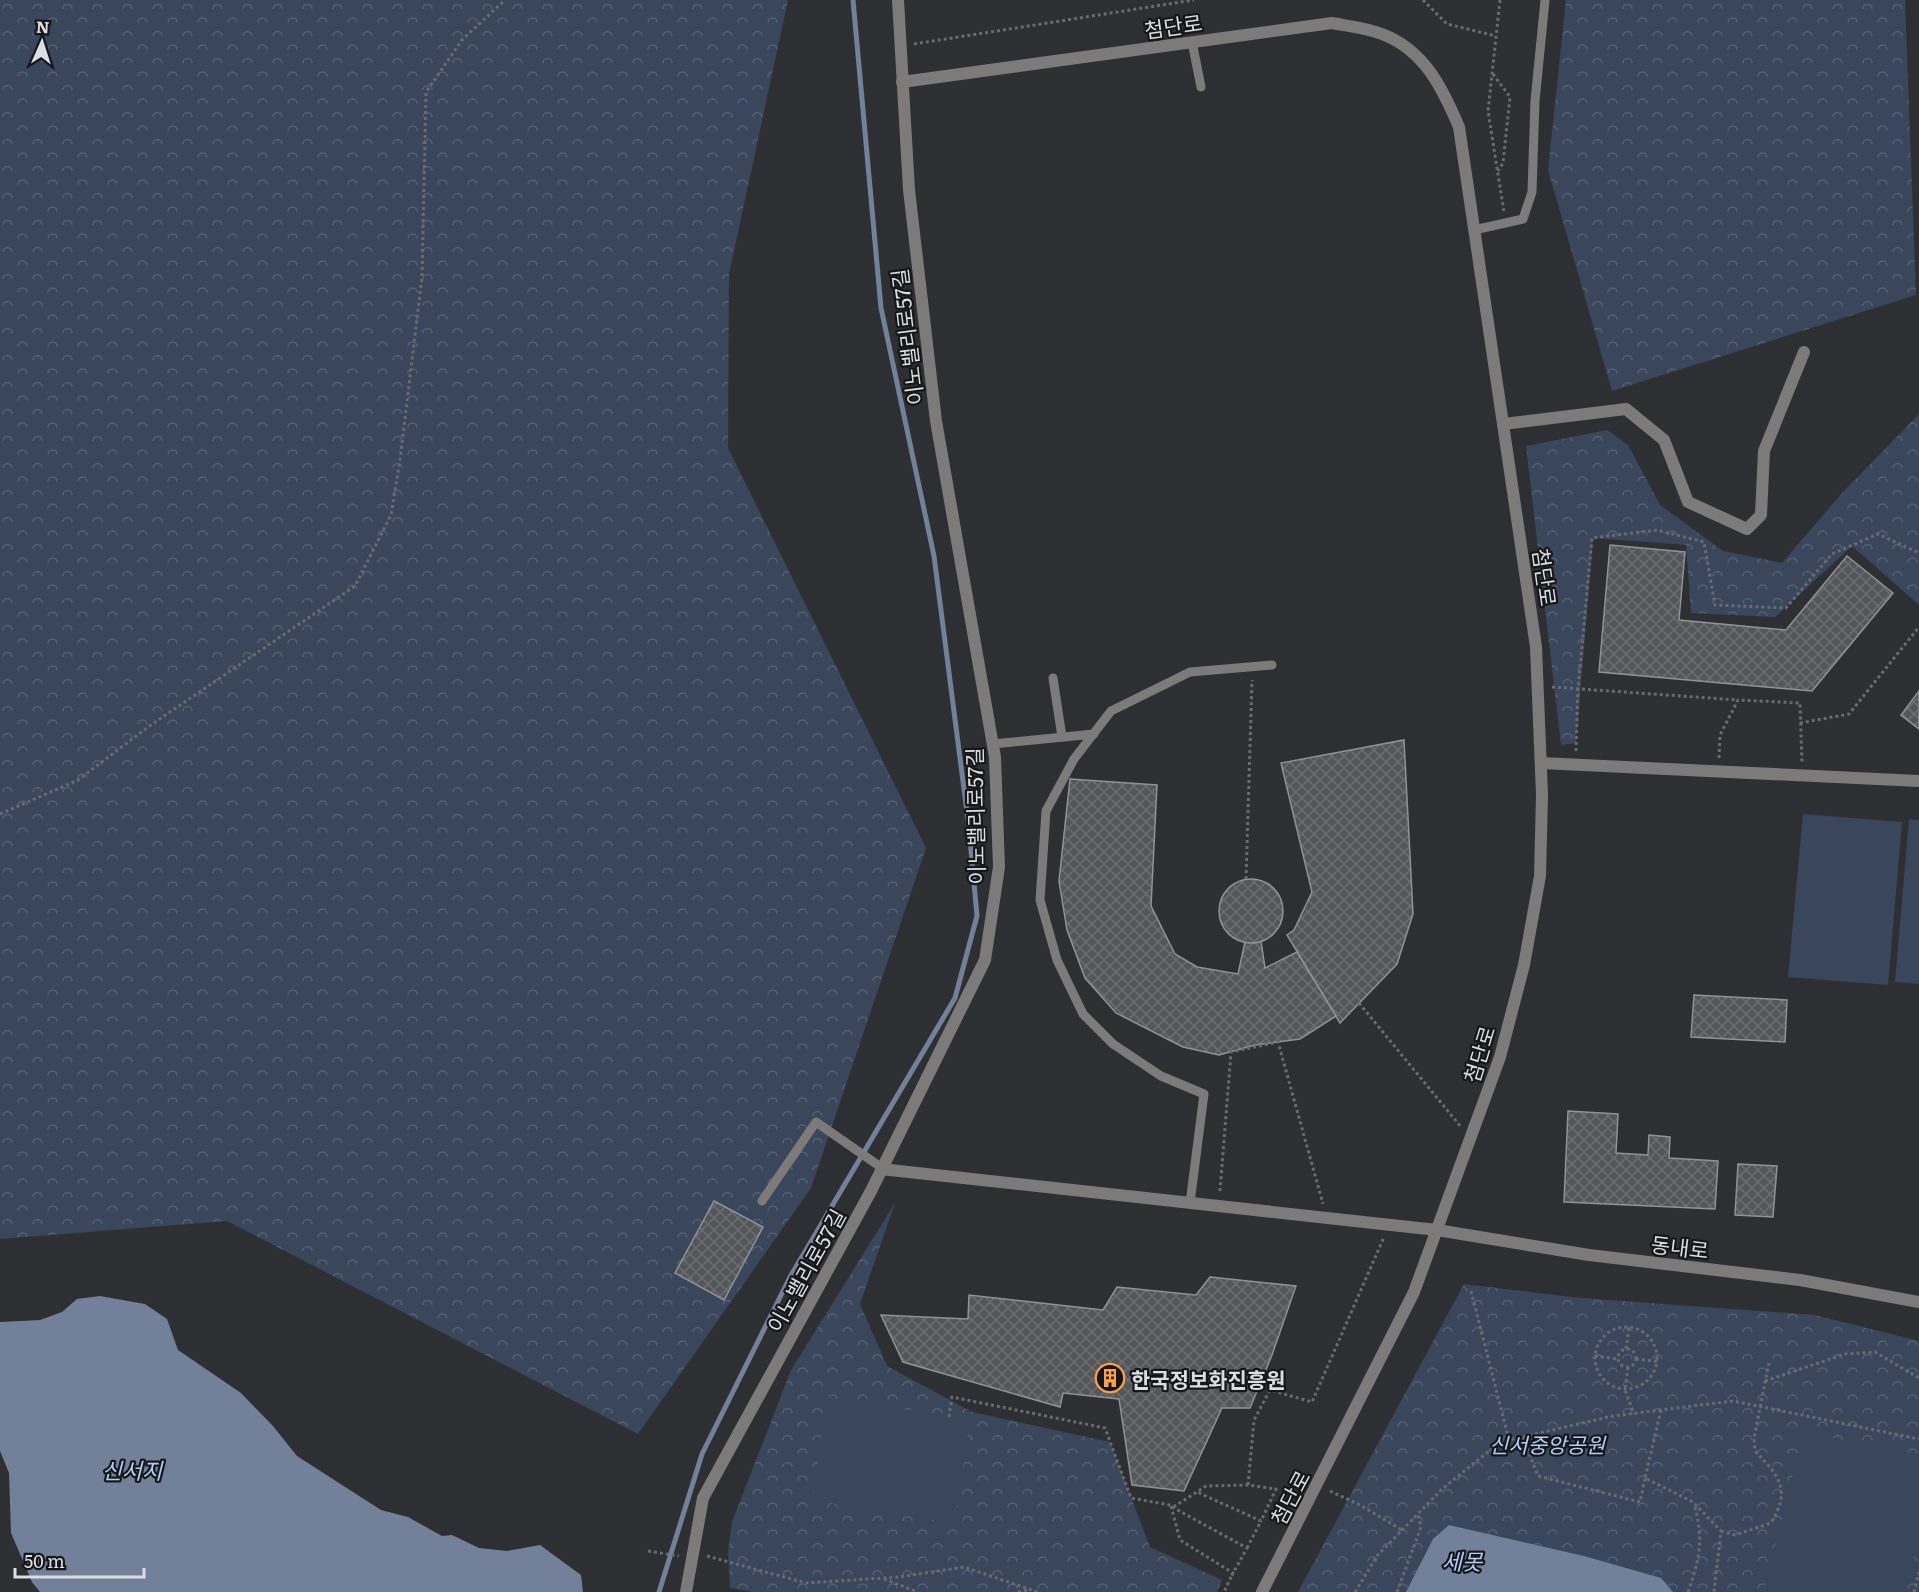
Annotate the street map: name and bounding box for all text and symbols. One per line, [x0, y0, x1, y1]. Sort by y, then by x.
street label: 첨단로 [1142, 6, 1204, 44]
north arrow [12, 12, 72, 72]
text: N [35, 14, 50, 38]
street label: 이노밸리로57길 [882, 267, 930, 407]
street label: 첨단로 [1527, 546, 1565, 608]
street label: 이노밸리로57길 [957, 747, 991, 885]
street label: 첨단로 [1455, 1022, 1501, 1086]
street label: 이노밸리로57길 [758, 1203, 852, 1337]
street label: 동내로 [1649, 1227, 1711, 1265]
building icon: 한국정보화진흥원 [1094, 1362, 1126, 1394]
place label: 한국정보화진흥원 [1131, 1363, 1286, 1394]
park label: 신서중앙공원 [1489, 1428, 1607, 1459]
water label: 신서지 [102, 1453, 164, 1486]
street label: 첨단로 [1262, 1464, 1316, 1530]
scale bar [15, 1541, 144, 1579]
water label: 세못 [1442, 1544, 1484, 1577]
text: 50 m [24, 1547, 65, 1574]

